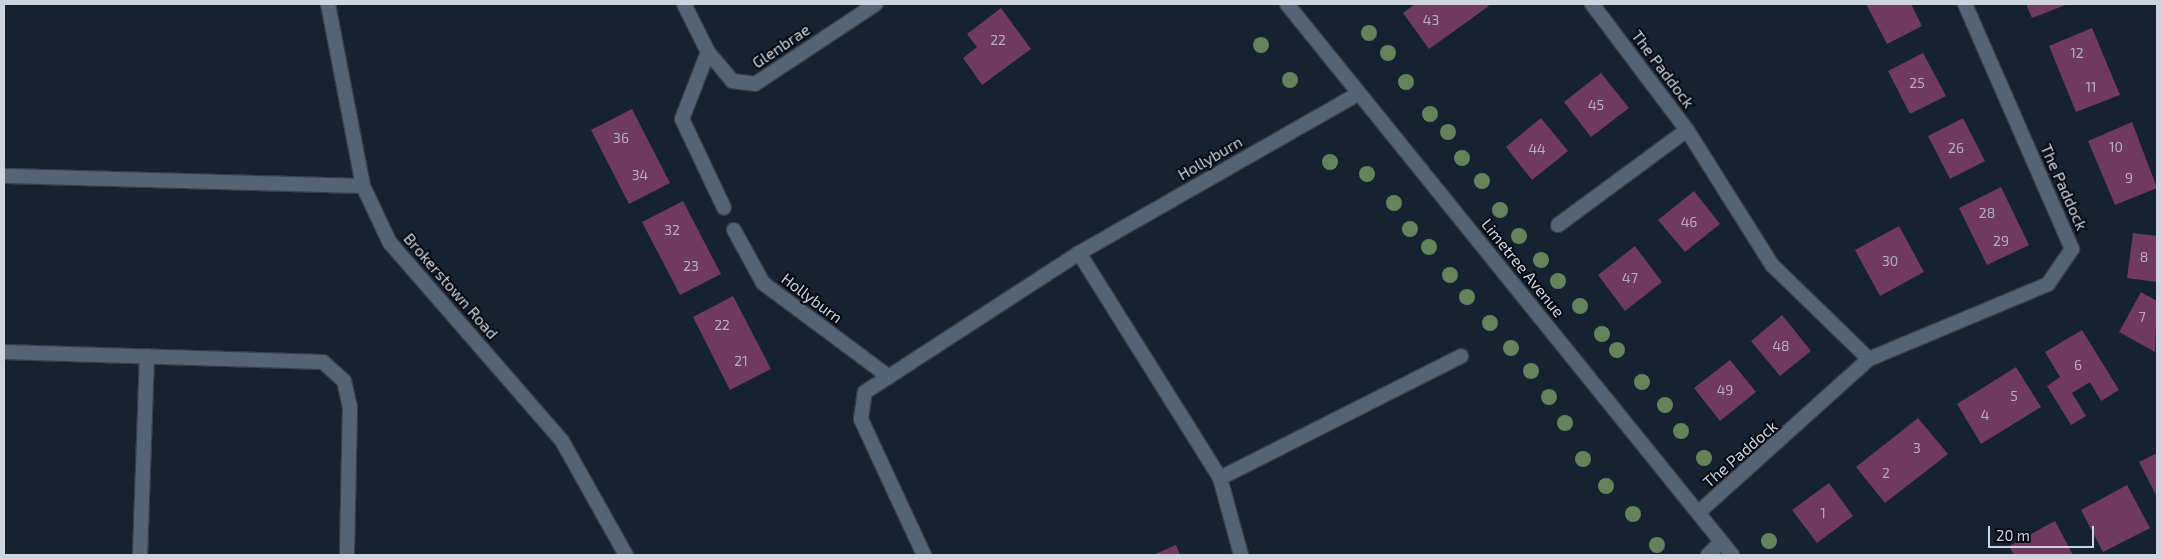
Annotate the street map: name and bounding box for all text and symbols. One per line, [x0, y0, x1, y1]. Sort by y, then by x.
house number: 43 [1423, 12, 1439, 28]
street label: Glenbrae [748, 20, 814, 72]
street label: The Paddock [1628, 26, 1698, 112]
house number: 22 [990, 32, 1006, 48]
house number: 12 [2070, 45, 2084, 61]
house number: 25 [1909, 75, 1925, 91]
house number: 11 [2085, 79, 2097, 95]
house number: 45 [1588, 97, 1604, 113]
house number: 36 [613, 130, 629, 146]
street label: Hollyburn [1174, 132, 1246, 184]
house number: 10 [2109, 139, 2123, 155]
house number: 26 [1948, 140, 1964, 156]
house number: 44 [1528, 141, 1546, 157]
street label: The Paddock [2036, 141, 2092, 233]
house number: 34 [632, 167, 648, 183]
house number: 9 [2125, 170, 2133, 186]
house number: 28 [1979, 205, 1995, 221]
house number: 46 [1681, 214, 1697, 230]
street label: Limetree Avenue [1477, 215, 1569, 321]
house number: 32 [664, 222, 680, 238]
street label: Brokerstown Road [400, 229, 502, 343]
house number: 29 [1993, 233, 2009, 249]
house number: 8 [2140, 249, 2148, 265]
house number: 30 [1882, 253, 1898, 269]
house number: 23 [683, 258, 699, 274]
street label: Hollyburn [778, 269, 846, 327]
house number: 47 [1622, 270, 1638, 286]
house number: 7 [2138, 309, 2146, 325]
house number: 22 [714, 317, 730, 333]
house number: 48 [1772, 338, 1790, 354]
house number: 21 [734, 353, 748, 369]
house number: 6 [2074, 357, 2082, 373]
house number: 49 [1717, 382, 1733, 398]
house number: 5 [2010, 388, 2018, 404]
house number: 4 [1981, 407, 1989, 423]
street label: The Paddock [1699, 416, 1781, 492]
house number: 3 [1913, 440, 1921, 456]
house number: 2 [1882, 465, 1890, 481]
house number: 1 [1820, 505, 1826, 521]
scale bar [1991, 516, 2097, 548]
text: 20 m [1996, 526, 2030, 544]

